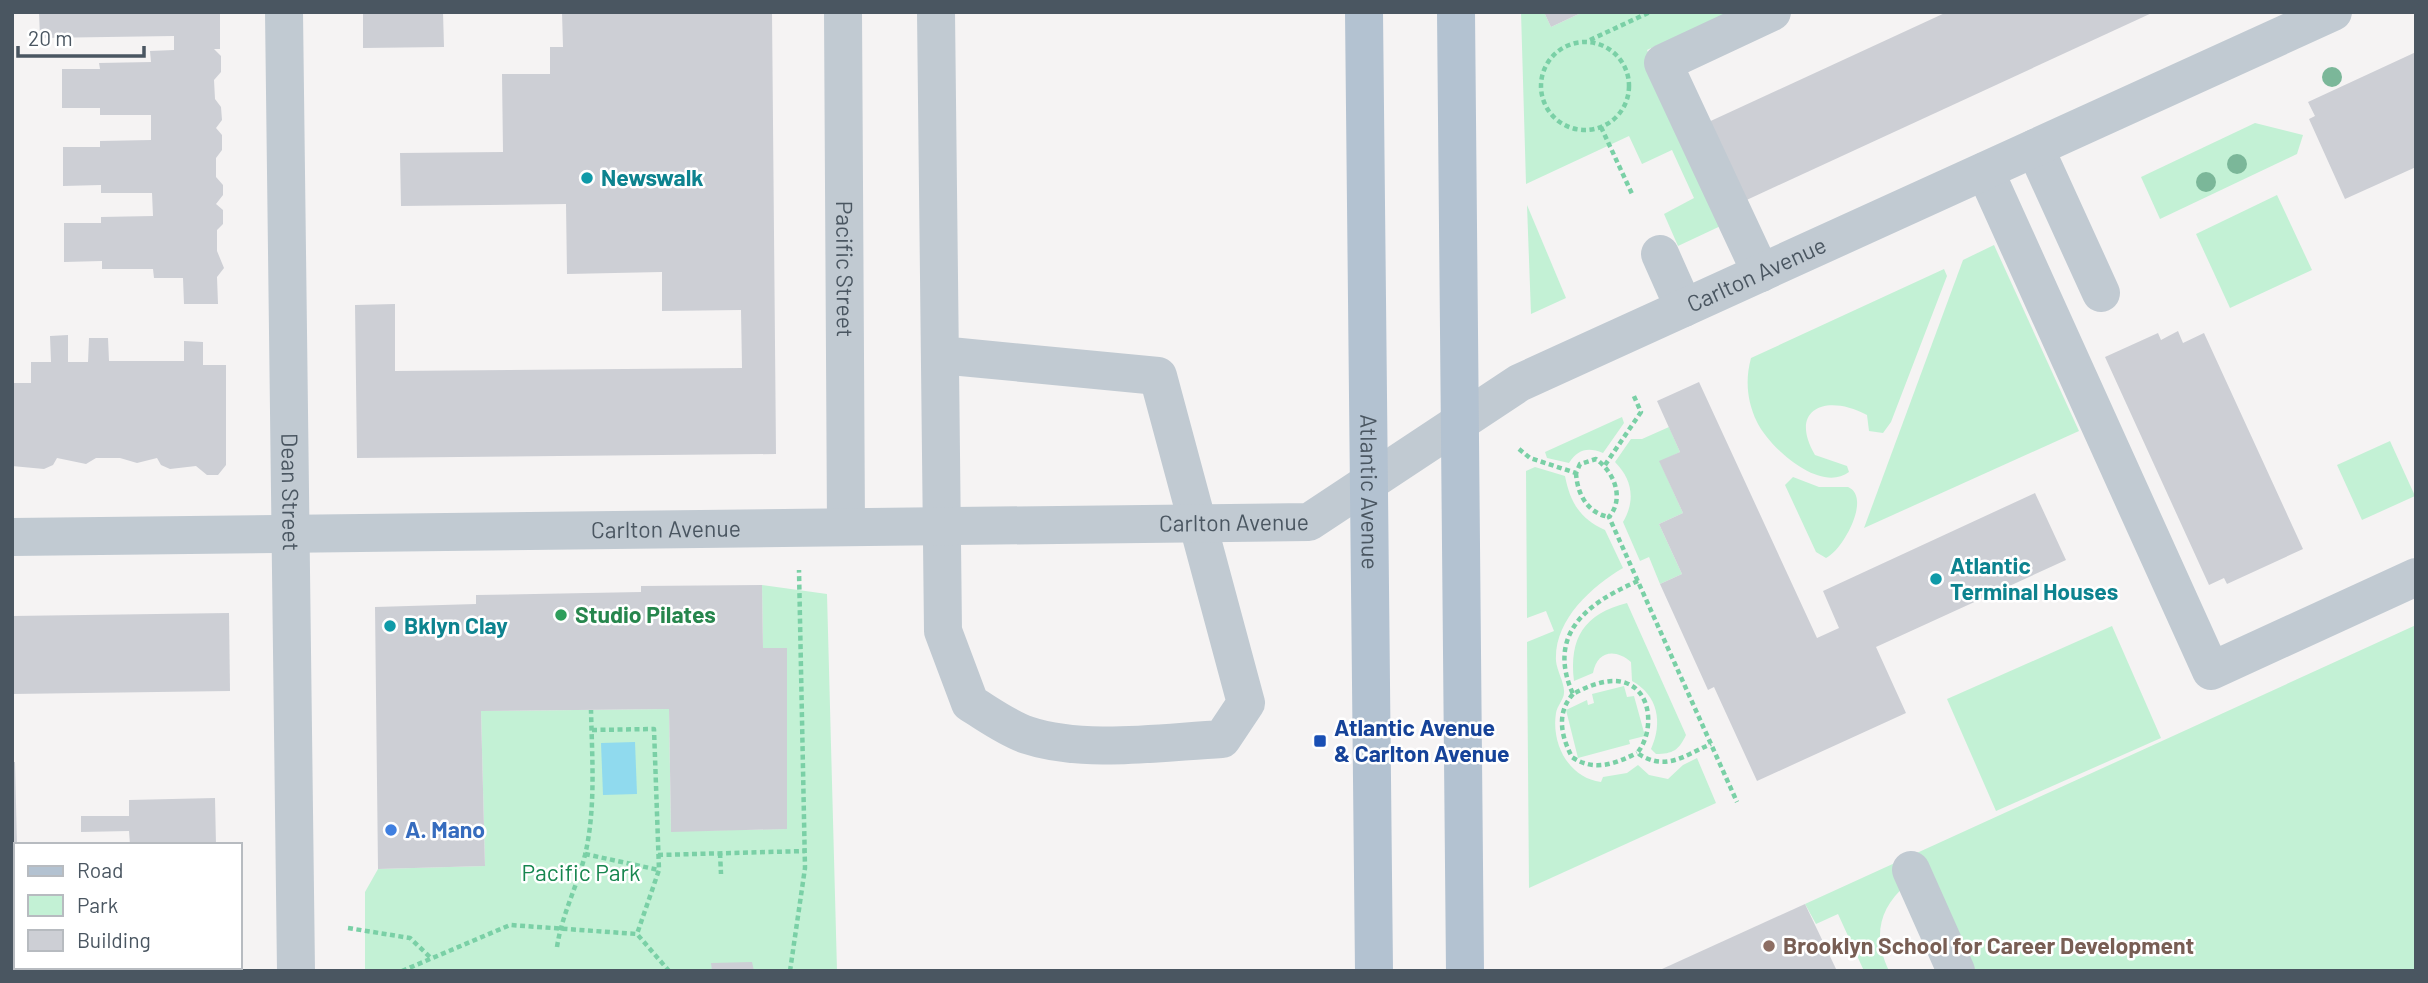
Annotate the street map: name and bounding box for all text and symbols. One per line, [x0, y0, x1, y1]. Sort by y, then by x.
scale bar [18, 14, 144, 58]
text: 20 m [28, 25, 73, 50]
place label: Newswalk [601, 163, 704, 191]
marker: Newswalk [579, 170, 595, 186]
street label: Pacific Street [831, 201, 860, 337]
street label: Carlton Avenue [1682, 230, 1830, 318]
street label: Atlantic Avenue [1355, 414, 1385, 570]
street label: Dean Street [276, 433, 306, 551]
street label: Carlton Avenue [1159, 507, 1309, 537]
street label: Carlton Avenue [591, 514, 741, 543]
place label: Atlantic Terminal Houses [1950, 551, 2118, 605]
marker: Atlantic Terminal Houses [1928, 571, 1944, 587]
place label: Studio Pilates [575, 600, 716, 628]
marker: Studio Pilates [553, 607, 569, 623]
place label: Bklyn Clay [404, 611, 508, 639]
marker: Bklyn Clay [382, 618, 398, 634]
place label: Atlantic Avenue & Carlton Avenue [1334, 713, 1510, 767]
marker: Atlantic Avenue & Carlton Avenue [1312, 733, 1328, 749]
place label: A. Mano [405, 815, 485, 843]
marker: A. Mano [383, 822, 399, 838]
legend [14, 843, 242, 969]
text: Road [77, 857, 123, 882]
park label: Pacific Park [522, 858, 640, 886]
text: Park [77, 892, 118, 917]
text: Building [77, 927, 151, 952]
place label: Brooklyn School for Career Development [1783, 931, 2194, 959]
marker: Brooklyn School for Career Development [1761, 938, 1777, 954]

